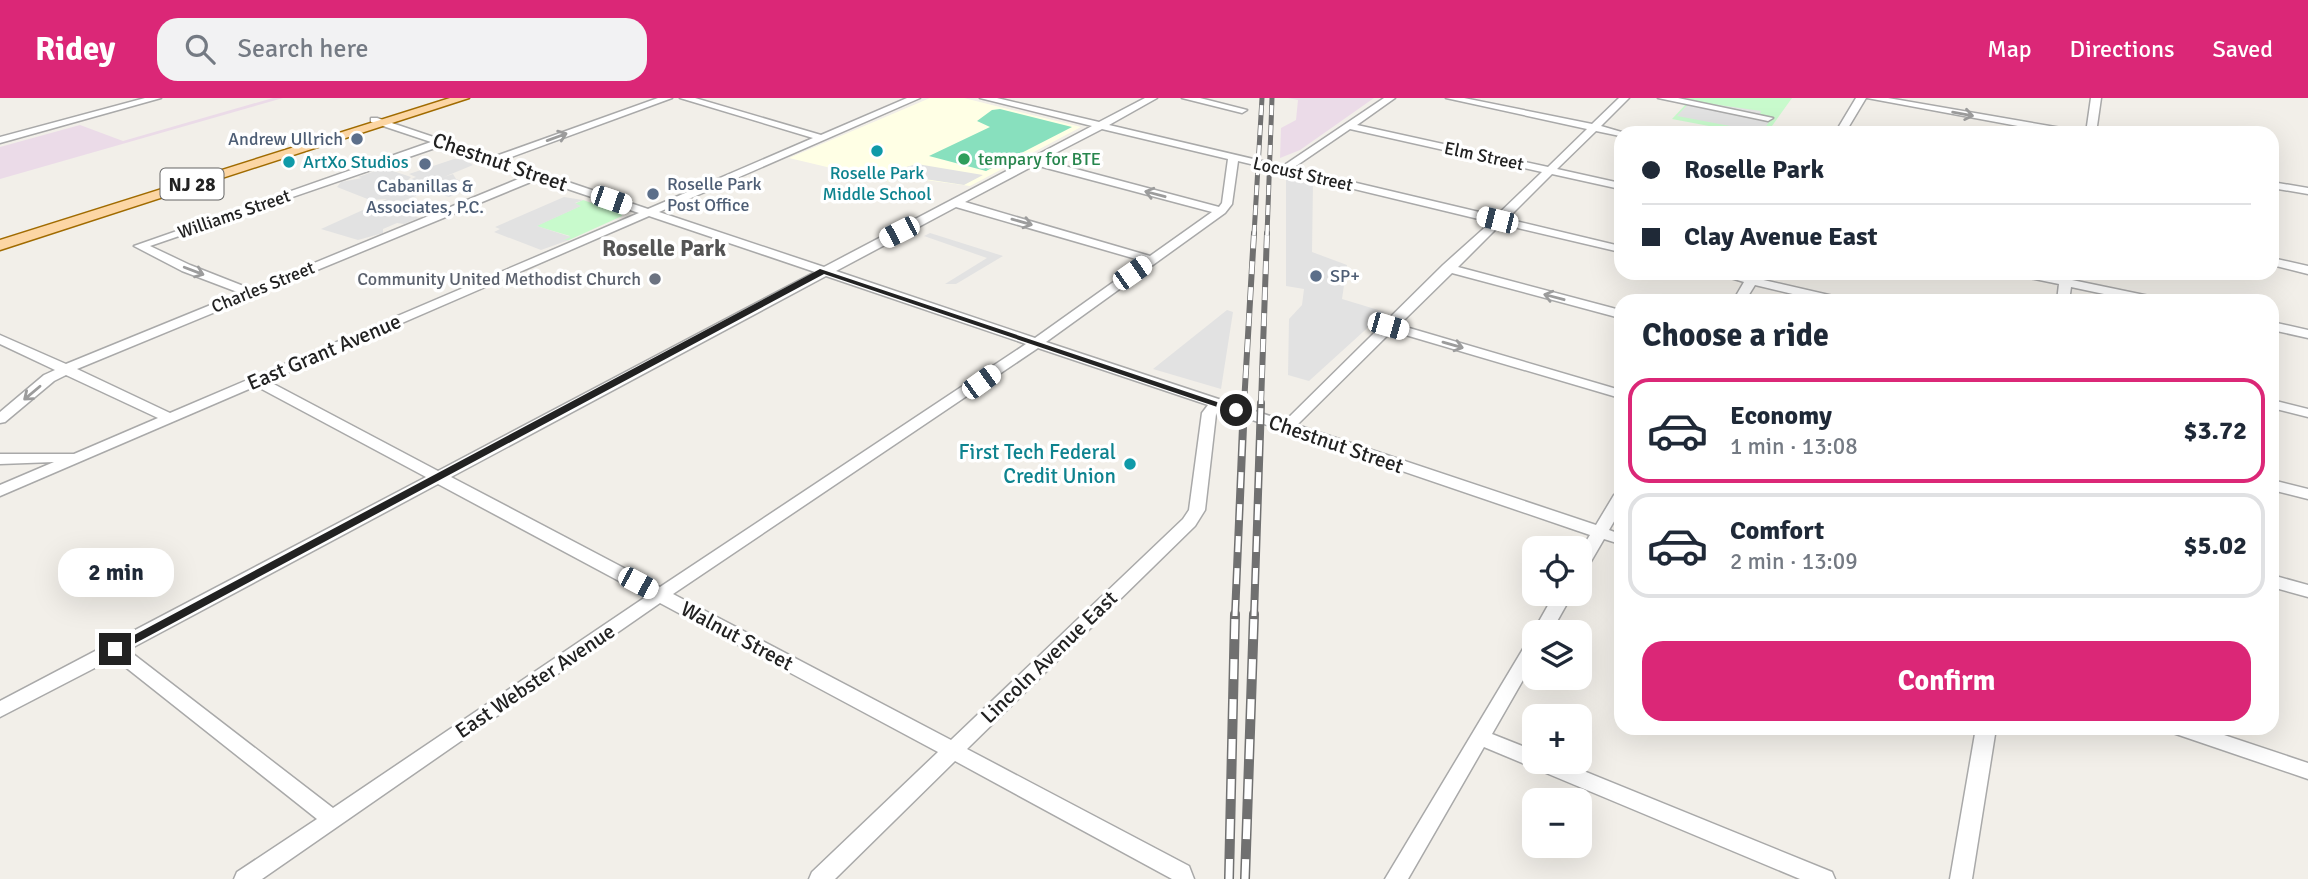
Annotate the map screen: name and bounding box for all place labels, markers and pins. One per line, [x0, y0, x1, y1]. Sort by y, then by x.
place label: Andrew Ullrich [228, 128, 343, 150]
marker: Andrew Ullrich [349, 131, 365, 147]
marker: Roselle Park Middle School [869, 143, 885, 159]
place label: tempary for BTE [978, 148, 1101, 170]
place label: ArtXo Studios [303, 151, 409, 173]
marker: tempary for BTE [956, 151, 972, 167]
marker: ArtXo Studios [281, 154, 297, 170]
marker: Cabanillas & Associates, P.C. [417, 156, 433, 172]
place label: Roselle Park Middle School [823, 162, 931, 205]
place label: Roselle Park Post Office [667, 173, 762, 216]
place label: Cabanillas & Associates, P.C. [366, 175, 484, 218]
marker: Roselle Park Post Office [645, 186, 661, 202]
place label: SP+ [1330, 265, 1360, 287]
place label: Community United Methodist Church [357, 268, 641, 290]
marker: SP+ [1308, 268, 1324, 284]
marker: Community United Methodist Church [647, 271, 663, 287]
place label: First Tech Federal Credit Union [959, 439, 1116, 489]
marker: First Tech Federal Credit Union [1122, 456, 1138, 472]

